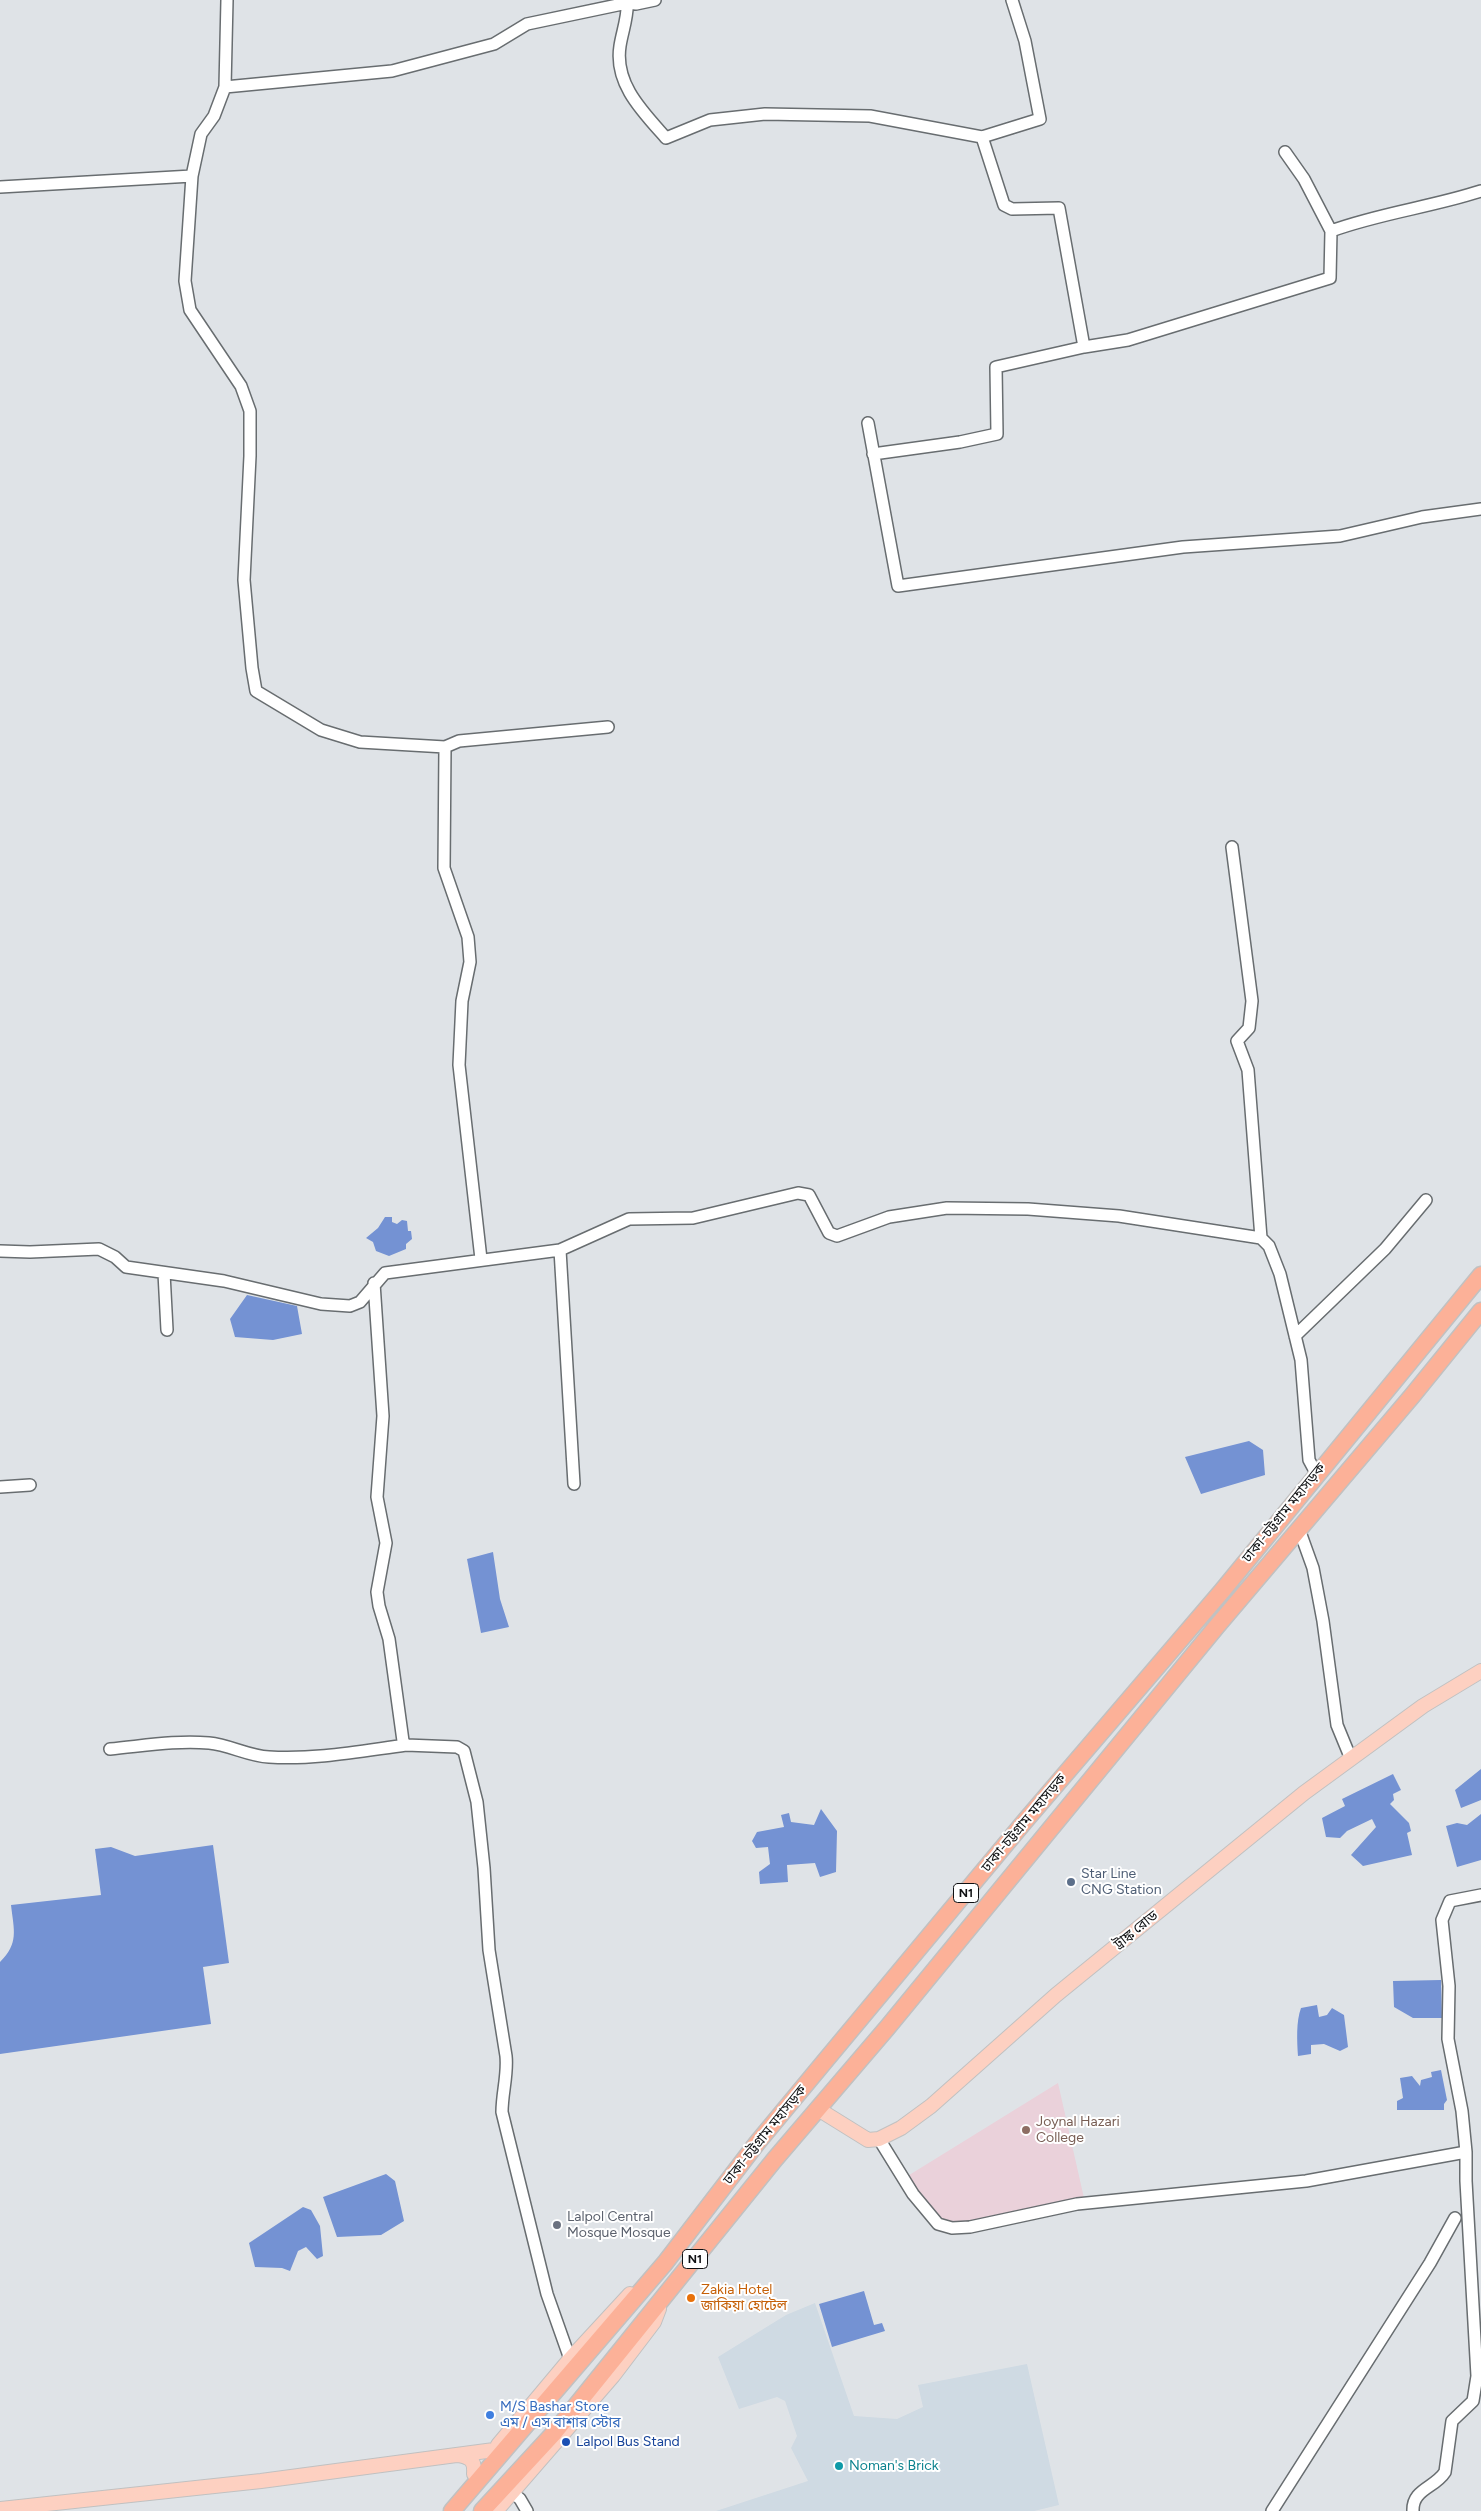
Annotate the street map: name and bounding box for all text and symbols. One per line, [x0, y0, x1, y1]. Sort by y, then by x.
street label: ঢাকা-চট্টগ্রাম মহাসড়ক [1239, 1460, 1329, 1566]
street label: ঢাকা-চট্টগ্রাম মহাসড়ক [978, 1771, 1070, 1875]
place label: Star Line CNG Station [1081, 1866, 1161, 1898]
marker: Star Line CNG Station [1065, 1876, 1077, 1888]
road number: N1 [954, 1884, 978, 1902]
street label: ট্রাঙ্ক রোড [1111, 1907, 1161, 1953]
street label: ঢাকা-চট্টগ্রাম মহাসড়ক [720, 2082, 810, 2188]
place label: Joynal Hazari College [1036, 2114, 1120, 2146]
marker: Joynal Hazari College [1020, 2124, 1032, 2136]
place label: Lalpol Central Mosque Mosque [567, 2209, 671, 2242]
marker: Lalpol Central Mosque Mosque [551, 2219, 563, 2231]
road number: N1 [682, 2250, 708, 2268]
place label: Zakia Hotel জাকিয়া হোটেল [701, 2282, 787, 2314]
marker: Zakia Hotel জাকিয়া হোটেল [685, 2292, 697, 2304]
place label: M/S Bashar Store এম / এস বাশার স্টোর [500, 2399, 620, 2432]
marker: M/S Bashar Store এম / এস বাশার স্টোর [484, 2409, 496, 2421]
place label: Lalpol Bus Stand [576, 2434, 680, 2450]
marker: Lalpol Bus Stand [560, 2436, 572, 2448]
place label: Noman's Brick [849, 2458, 939, 2474]
marker: Noman's Brick [833, 2460, 845, 2472]

